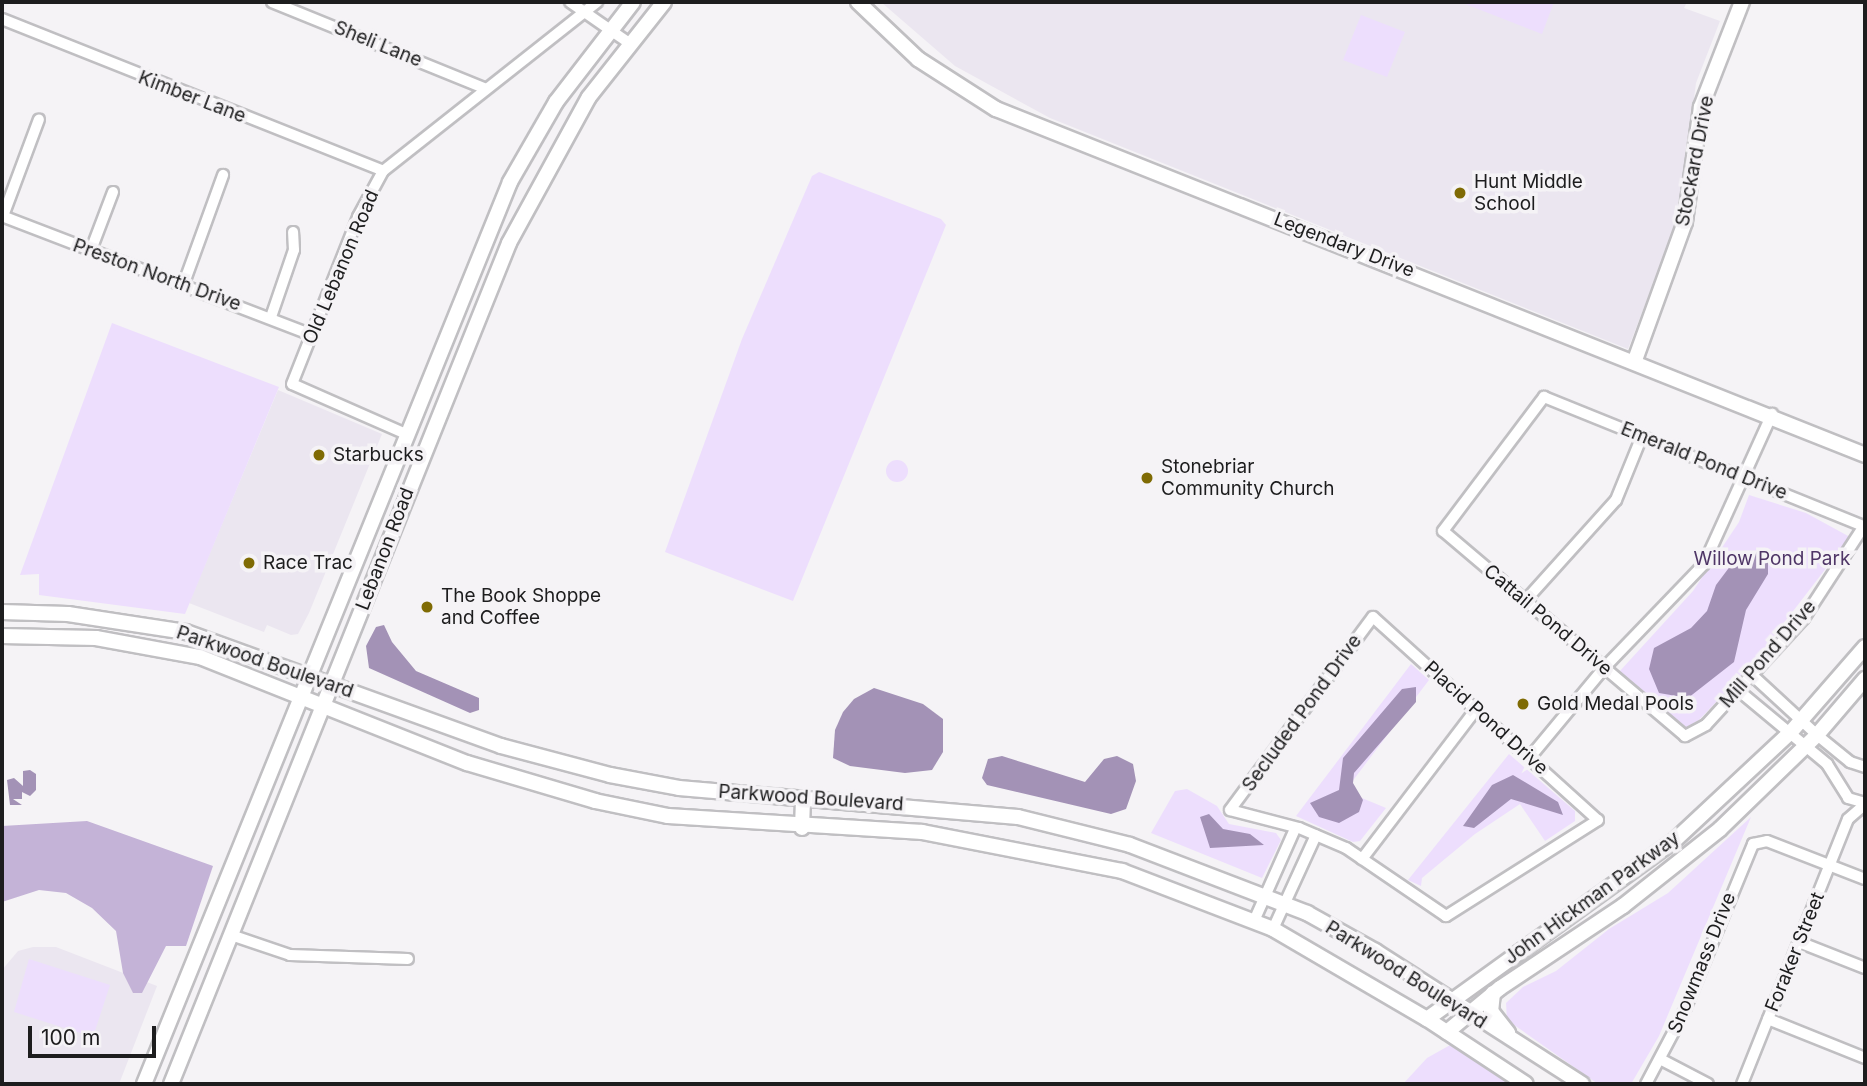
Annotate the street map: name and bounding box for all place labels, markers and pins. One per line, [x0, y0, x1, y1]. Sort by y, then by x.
place label: Hunt Middle School [1474, 171, 1583, 215]
marker: Hunt Middle School [1452, 185, 1468, 201]
place label: Starbucks [333, 444, 424, 466]
marker: Starbucks [311, 447, 327, 463]
place label: Stonebriar Community Church [1161, 456, 1335, 500]
marker: Stonebriar Community Church [1139, 470, 1155, 486]
place label: Race Trac [263, 552, 353, 574]
marker: Race Trac [241, 555, 257, 571]
place label: The Book Shoppe and Coffee [441, 585, 601, 629]
marker: The Book Shoppe and Coffee [419, 599, 435, 615]
place label: Gold Medal Pools [1537, 693, 1694, 715]
marker: Gold Medal Pools [1515, 696, 1531, 712]

